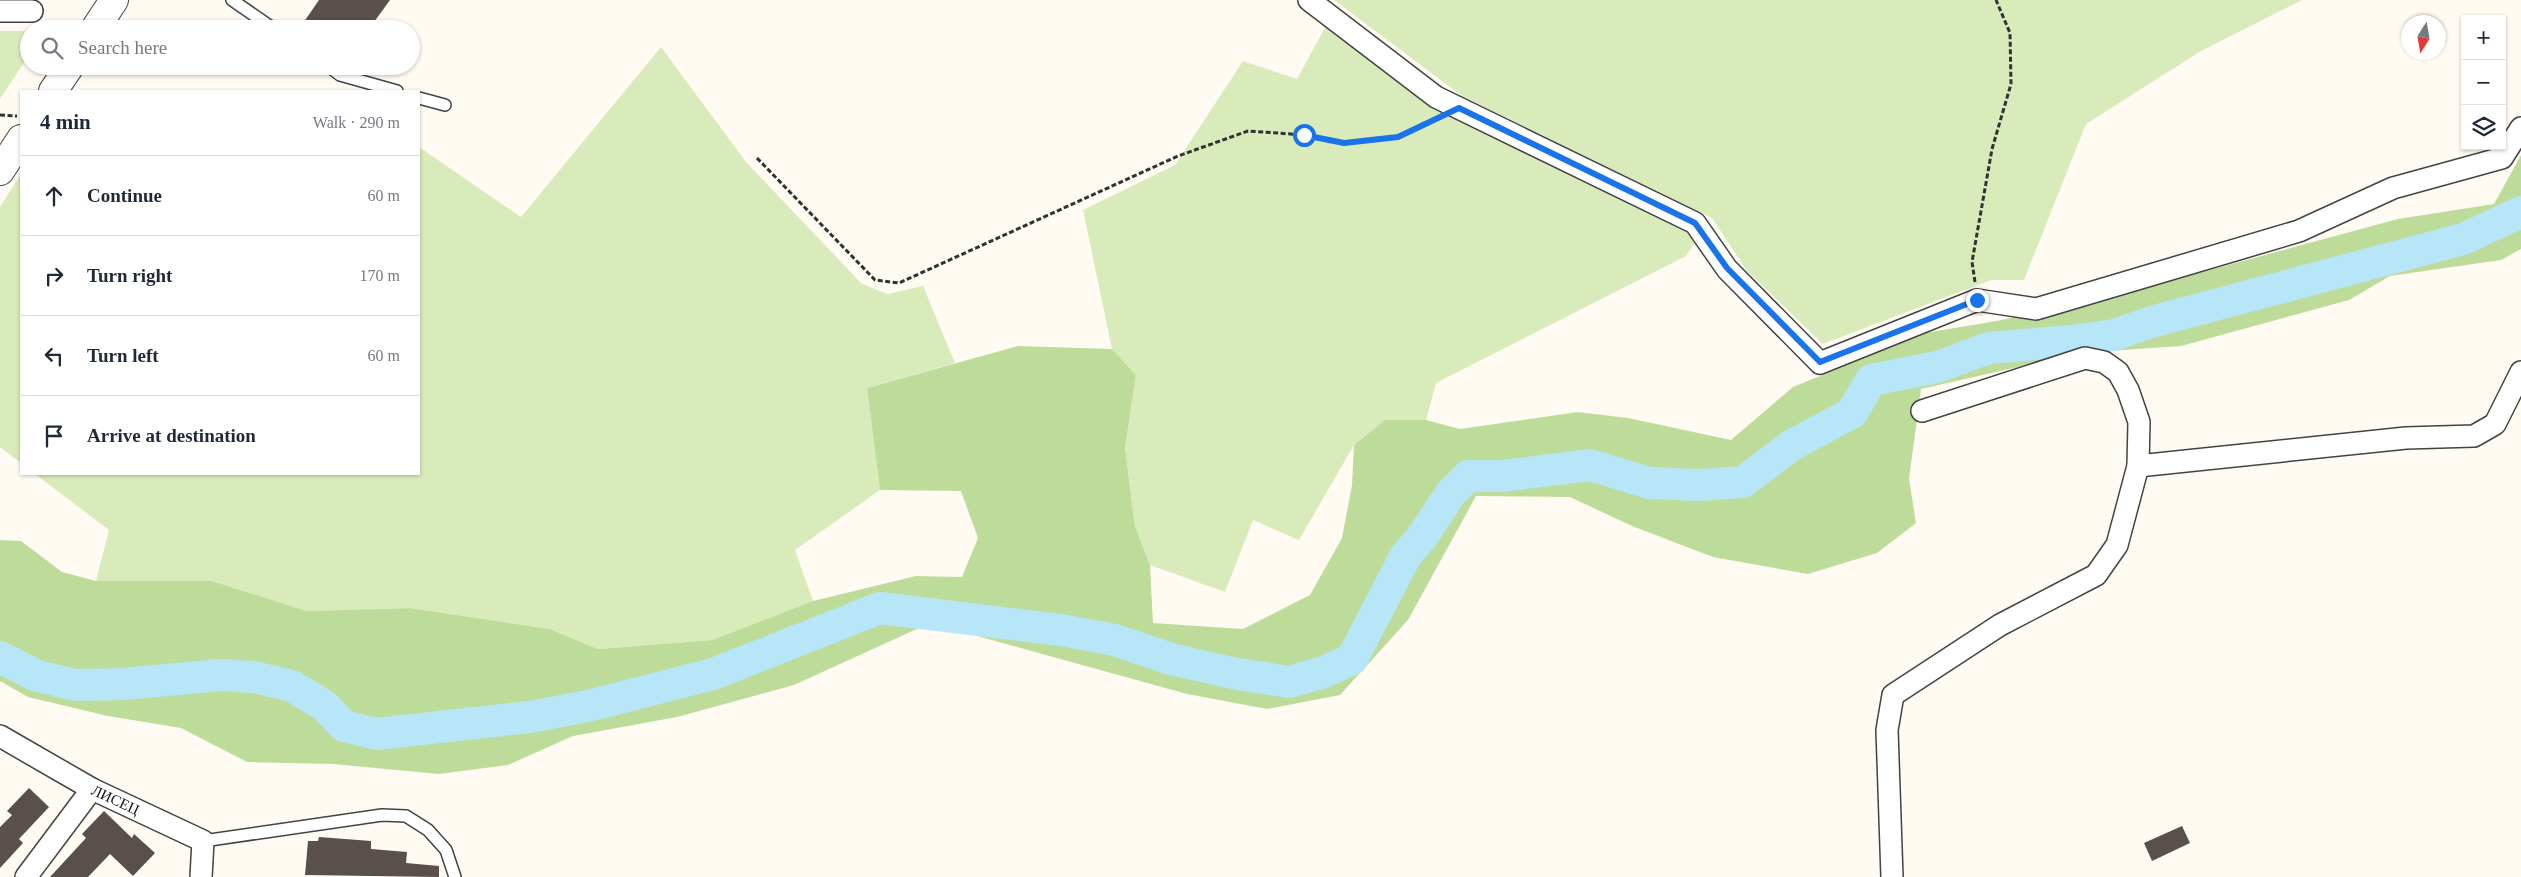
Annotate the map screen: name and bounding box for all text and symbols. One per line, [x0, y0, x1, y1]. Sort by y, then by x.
north arrow [2401, 15, 2446, 60]
map controls [2461, 15, 2506, 150]
button: + [2461, 15, 2506, 60]
search box [20, 20, 420, 75]
icon: search [38, 34, 66, 62]
text: Search here [78, 37, 167, 58]
button: − [2461, 60, 2506, 105]
button: layers [2461, 105, 2506, 150]
text: 4 min [40, 110, 91, 134]
text: Walk · 290 m [313, 114, 400, 131]
route start [1293, 124, 1316, 147]
icon: ahead [40, 182, 68, 210]
text: Continue [87, 185, 162, 206]
text: 60 m [368, 187, 400, 204]
icon: right [40, 262, 68, 290]
text: Turn right [87, 265, 172, 286]
text: 170 m [360, 267, 400, 284]
route end [1966, 289, 1989, 312]
icon: left [40, 342, 68, 370]
text: Turn left [87, 345, 159, 366]
text: 60 m [368, 347, 400, 364]
icon: arrive [40, 422, 68, 450]
text: Arrive at destination [87, 425, 256, 446]
street label: ЛИСЕЦ [89, 782, 142, 818]

